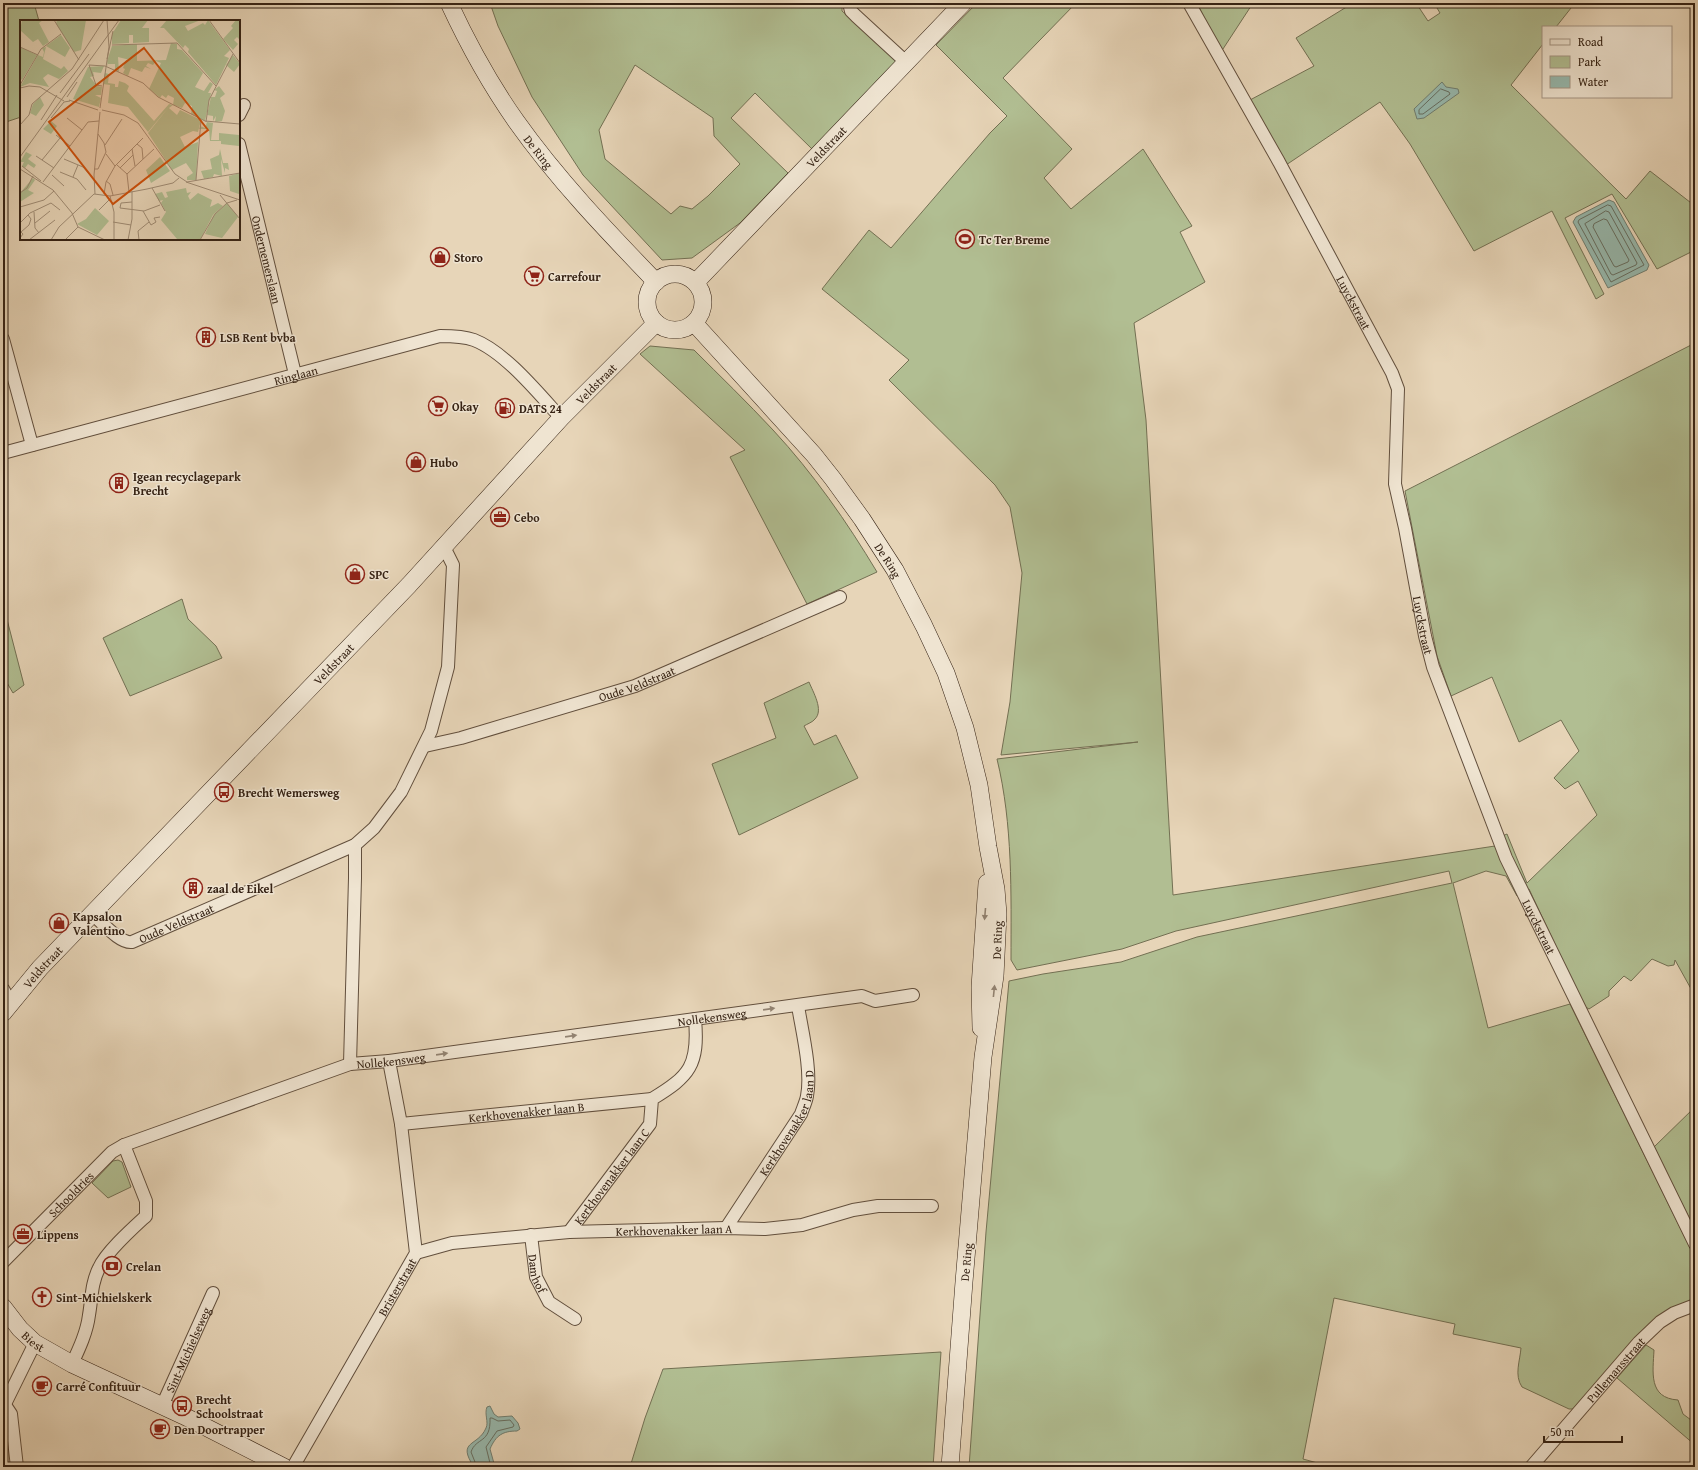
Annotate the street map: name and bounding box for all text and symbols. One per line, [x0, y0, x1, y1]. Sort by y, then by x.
inset map [20, 20, 240, 240]
legend [1542, 26, 1672, 98]
text: Road [1578, 33, 1604, 50]
text: Park [1578, 53, 1602, 70]
text: Water [1578, 73, 1608, 90]
street label: Veldstraat [802, 121, 851, 171]
street label: De Ring [520, 131, 557, 172]
street label: Ondernemerslaan [248, 214, 286, 306]
sports icon: Tc Ter Breme [954, 228, 976, 250]
place label: Tc Ter Breme [979, 231, 1050, 248]
shop icon: Storo [429, 246, 451, 268]
place label: Storo [454, 249, 484, 266]
supermarket icon: Carrefour [523, 265, 545, 287]
place label: Carrefour [548, 268, 601, 285]
street label: Luyckstraat [1333, 272, 1376, 333]
building icon: LSB Rent bvba [195, 326, 217, 348]
place label: LSB Rent bvba [220, 329, 296, 346]
street label: Veldstraat [571, 358, 621, 408]
street label: Ringlaan [272, 361, 320, 389]
supermarket icon: Okay [427, 395, 449, 417]
fuel station icon: DATS 24 [494, 397, 516, 419]
place label: Okay [452, 398, 480, 415]
place label: DATS 24 [519, 400, 562, 417]
shop icon: Hubo [405, 451, 427, 473]
place label: Hubo [430, 454, 459, 471]
place label: Igean recyclagepark Brecht [133, 468, 241, 499]
building icon: Igean recyclagepark Brecht [108, 472, 130, 494]
office icon: Cebo [489, 506, 511, 528]
place label: Cebo [514, 509, 540, 526]
street label: De Ring [871, 539, 906, 581]
shop icon: SPC [344, 563, 366, 585]
place label: SPC [369, 566, 389, 583]
street label: Luyckstraat [1409, 594, 1438, 657]
street label: Veldstraat [309, 638, 358, 688]
street label: Oude Veldstraat [596, 661, 678, 705]
bus stop icon: Brecht Wemersweg [213, 781, 235, 803]
place label: Brecht Wemersweg [238, 784, 340, 801]
building icon: zaal de Eikel [182, 877, 204, 899]
place label: zaal de Eikel [207, 880, 273, 897]
street label: Luyckstraat [1519, 896, 1561, 957]
street label: Oude Veldstraat [136, 899, 217, 947]
place label: Kapsalon Valentino [73, 908, 126, 939]
one-way arrow [981, 908, 988, 920]
shop icon: Kapsalon Valentino [48, 912, 70, 934]
street label: De Ring [988, 920, 1006, 960]
street label: Veldstraat [19, 941, 67, 991]
one-way arrow [991, 985, 997, 997]
street label: Nollekensweg [677, 1003, 748, 1030]
one-way arrow [763, 1006, 775, 1012]
one-way arrow [565, 1033, 577, 1039]
street label: Nollekensweg [356, 1048, 427, 1072]
one-way arrow [436, 1051, 448, 1057]
street label: Kerkhovenakker laan D [754, 1070, 817, 1179]
street label: Kerkhovenakker laan B [468, 1097, 585, 1126]
street label: Kerkhovenakker laan C [569, 1124, 653, 1228]
street label: Schooldries [44, 1167, 97, 1221]
street label: Kerkhovenakker laan A [615, 1219, 733, 1239]
office icon: Lippens [12, 1223, 34, 1245]
place label: Lippens [37, 1226, 79, 1243]
street label: De Ring [956, 1242, 976, 1282]
street label: Damhof [525, 1253, 552, 1297]
street label: Bristerstraat [373, 1254, 420, 1319]
bank icon: Crelan [101, 1255, 123, 1277]
place label: Crelan [126, 1258, 161, 1275]
church icon: Sint-Michielskerk [31, 1286, 53, 1308]
place label: Sint-Michielskerk [56, 1289, 152, 1306]
street label: Sint-Michielseweg [161, 1304, 214, 1395]
street label: Biest [18, 1327, 49, 1356]
street label: Pullemansstraat [1582, 1332, 1649, 1406]
cafe icon: Carré Confituur [31, 1375, 53, 1397]
place label: Carré Confituur [56, 1378, 141, 1395]
place label: Brecht Schoolstraat [196, 1391, 264, 1422]
bus stop icon: Brecht Schoolstraat [171, 1395, 193, 1417]
cafe icon: Den Doortrapper [149, 1418, 171, 1440]
scale bar [1544, 1418, 1622, 1444]
place label: Den Doortrapper [174, 1421, 265, 1438]
text: 50 m [1550, 1423, 1574, 1440]

